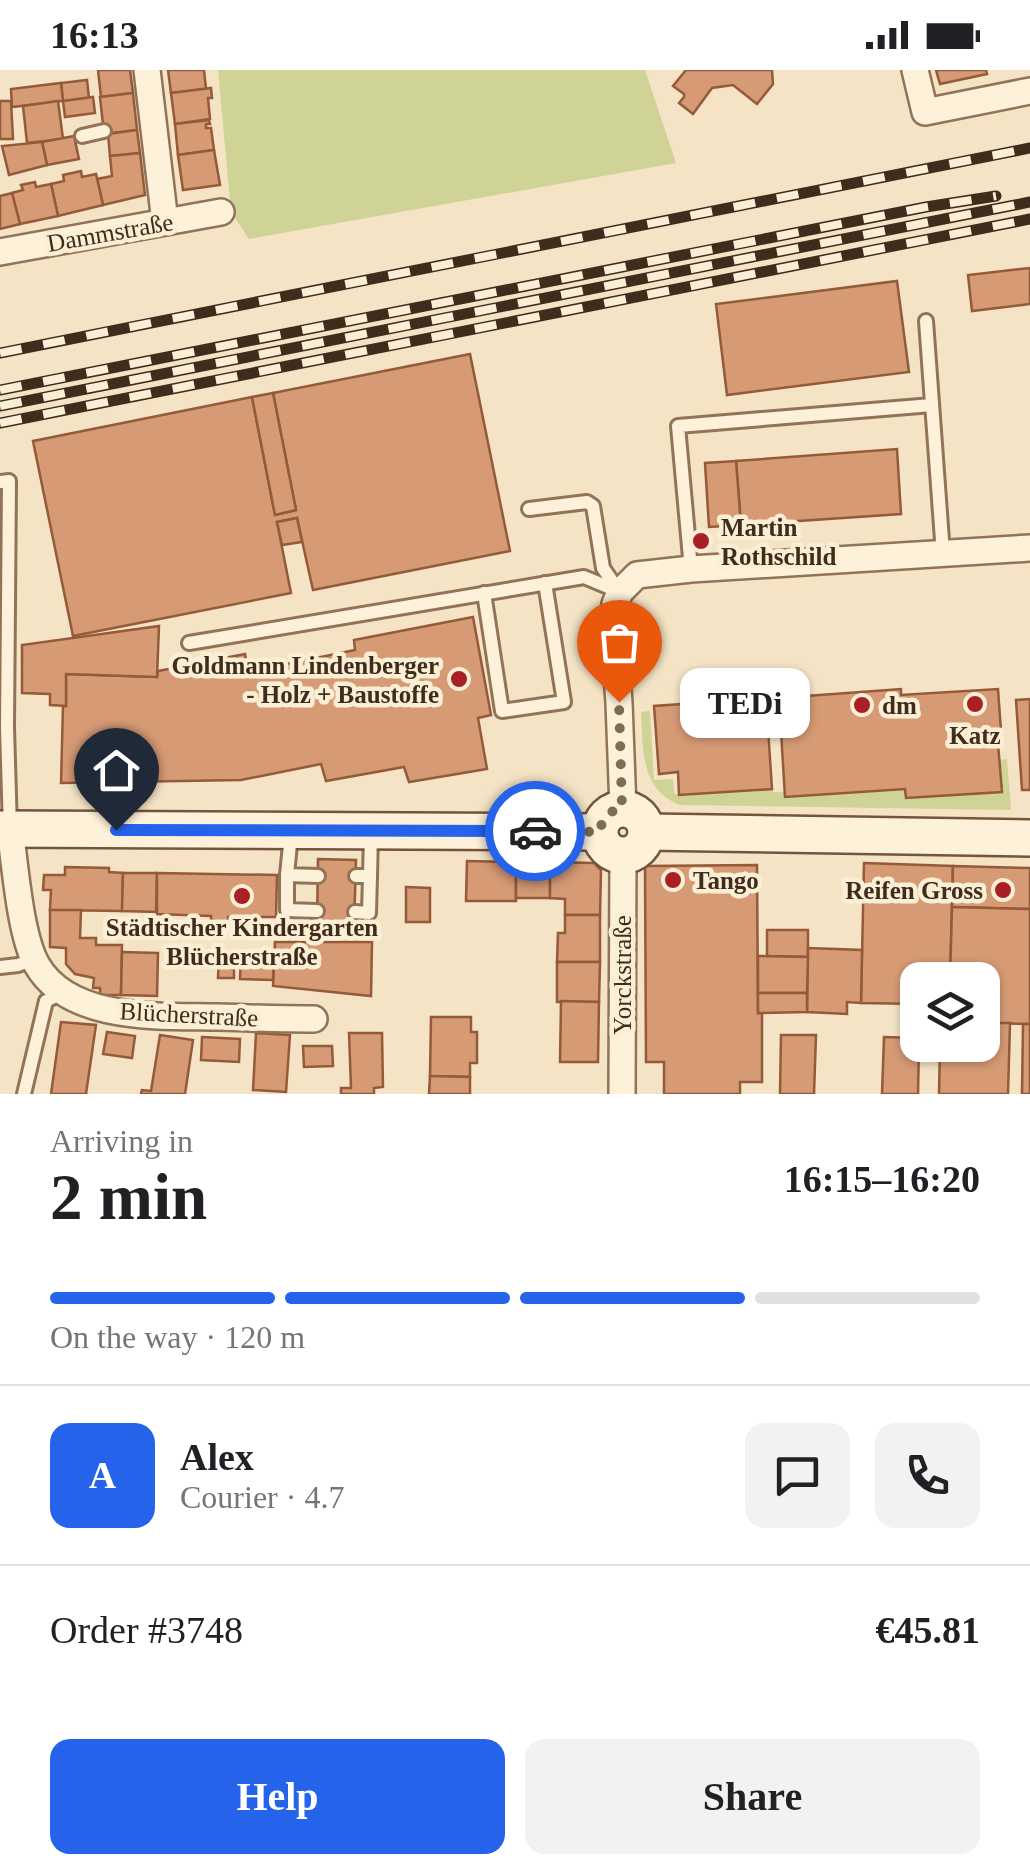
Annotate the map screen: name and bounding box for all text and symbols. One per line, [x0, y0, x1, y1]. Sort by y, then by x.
text: 16:13 [50, 14, 139, 56]
street label: Dammstraße [45, 208, 175, 257]
place label: Martin Rothschild [721, 514, 836, 570]
marker: Martin Rothschild [690, 530, 712, 552]
pin [577, 600, 662, 703]
icon: bag [592, 615, 647, 670]
place label: Goldmann Lindenberger - Holz + Baustoffe [172, 652, 439, 708]
callout: TEDi [679, 667, 809, 737]
marker: Goldmann Lindenberger - Holz + Baustoffe [448, 668, 470, 690]
text: TEDi [708, 685, 782, 721]
place label: dm [882, 692, 917, 719]
marker: Katz [964, 693, 986, 715]
marker: dm [851, 694, 873, 716]
place label: Katz [949, 722, 1001, 749]
pin [74, 728, 159, 831]
icon: home [89, 743, 144, 798]
courier [485, 781, 585, 881]
icon: car [508, 804, 563, 859]
place label: Tango [693, 867, 759, 894]
marker: Tango [662, 869, 684, 891]
place label: Reifen Gross [845, 877, 983, 904]
marker: Reifen Gross [992, 879, 1014, 901]
marker: Städtischer Kindergarten Blücherstraße [231, 885, 253, 907]
place label: Städtischer Kindergarten Blücherstraße [106, 914, 378, 970]
street label: Yorckstraße [609, 915, 636, 1035]
map controls [900, 962, 1000, 1062]
button: layers [900, 962, 1000, 1062]
street label: Blücherstraße [119, 997, 259, 1032]
text: Arriving in [50, 1123, 193, 1159]
text: 16:15–16:20 [784, 1158, 980, 1200]
text: 2 min [50, 1161, 207, 1233]
text: On the way · 120 m [50, 1319, 305, 1355]
button: chat [745, 1423, 850, 1528]
button: phone [875, 1423, 980, 1528]
text: Alex [180, 1436, 254, 1478]
text: A [89, 1454, 116, 1496]
text: Courier · 4.7 [180, 1479, 344, 1515]
text: Order #3748 [50, 1609, 243, 1651]
text: €45.81 [876, 1609, 980, 1651]
button: Help [50, 1739, 505, 1854]
button: Share [525, 1739, 980, 1854]

